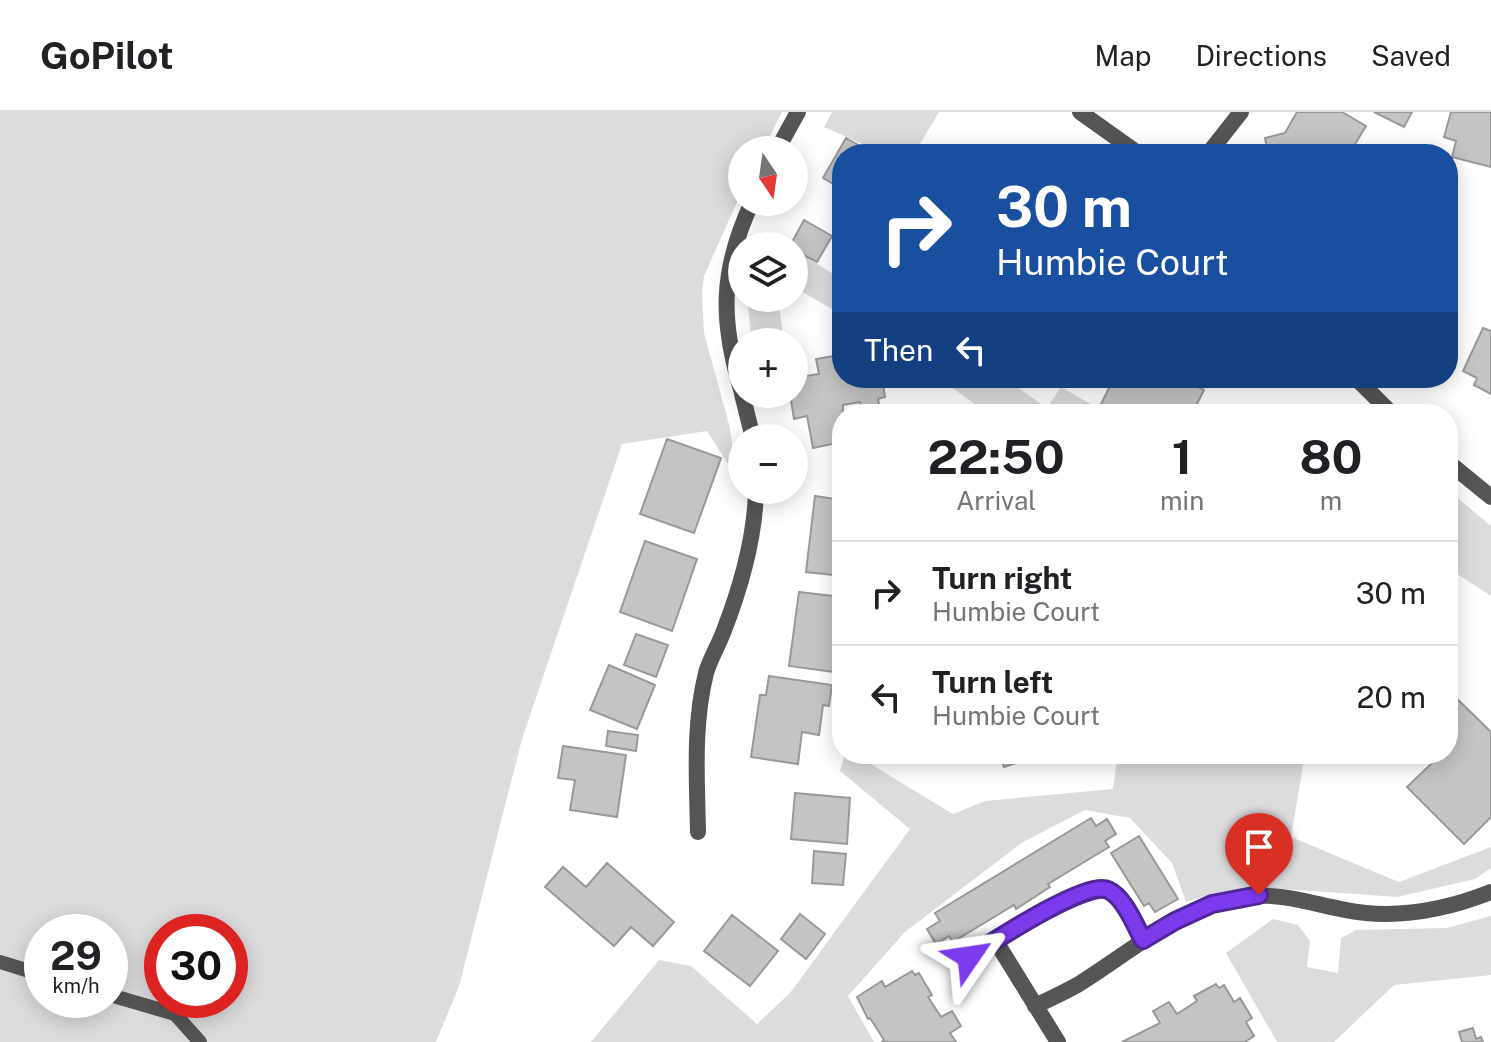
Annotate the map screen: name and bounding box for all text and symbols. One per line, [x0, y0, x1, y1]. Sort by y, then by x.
text: GoPilot [40, 33, 174, 78]
text: Map [1095, 39, 1151, 72]
text: Directions [1195, 39, 1327, 72]
text: Saved [1371, 39, 1451, 72]
north arrow [728, 136, 808, 216]
map controls [728, 136, 808, 504]
text: 30 m [996, 174, 1132, 240]
icon: right [864, 176, 968, 280]
button: layers [728, 232, 808, 312]
text: Humbie Court [996, 241, 1229, 283]
button: + [728, 328, 808, 408]
icon: left [949, 328, 993, 372]
text: Then [864, 332, 933, 368]
button: − [728, 424, 808, 504]
text: 22:50 [927, 428, 1065, 485]
text: 1 [1172, 428, 1192, 485]
text: 80 [1300, 428, 1363, 485]
text: Arrival [956, 485, 1036, 516]
text: min [1160, 485, 1204, 516]
text: m [1320, 485, 1342, 516]
text: Turn right [932, 560, 1072, 596]
icon: right [864, 571, 908, 615]
text: 30 m [1356, 575, 1426, 611]
text: Humbie Court [932, 596, 1100, 627]
text: Turn left [932, 664, 1053, 700]
icon: left [864, 675, 908, 719]
text: 20 m [1357, 679, 1426, 715]
text: Humbie Court [932, 700, 1100, 731]
pin [1225, 813, 1293, 895]
icon: arrive [1237, 825, 1281, 869]
speed limit sign: 30 [144, 914, 248, 1018]
position arrow [927, 915, 1011, 999]
text: 29 [50, 932, 102, 979]
text: km/h [52, 974, 100, 998]

